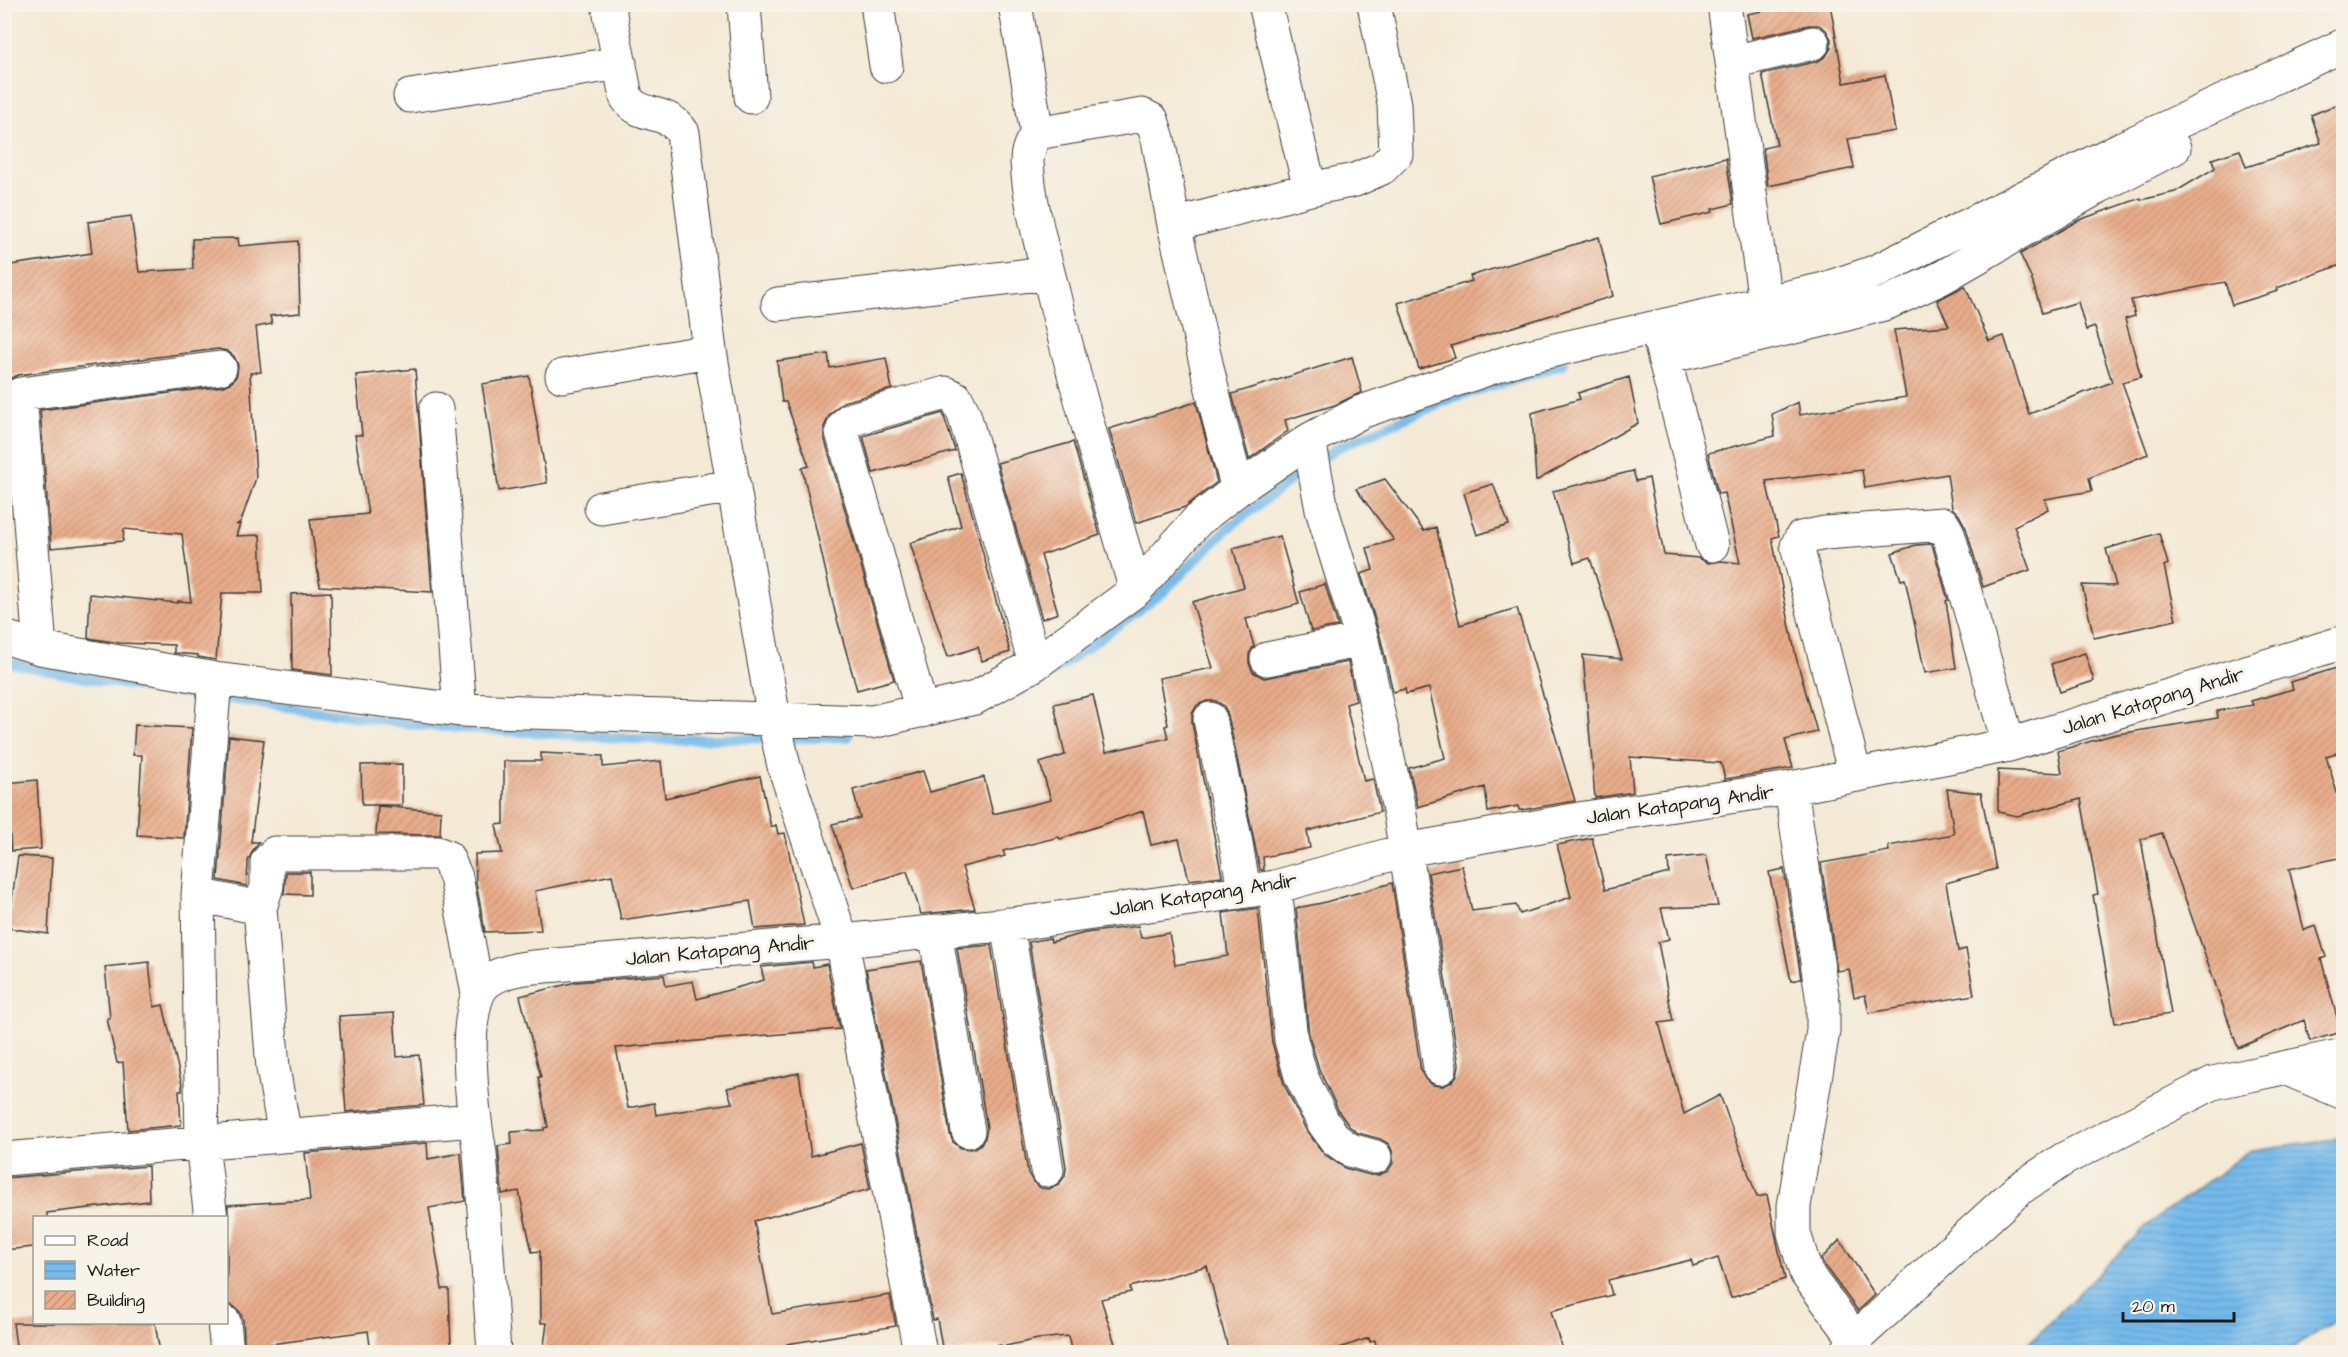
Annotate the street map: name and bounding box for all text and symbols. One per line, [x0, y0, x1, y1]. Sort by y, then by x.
street label: Jalan Katapang Andir [2058, 660, 2248, 743]
street label: Jalan Katapang Andir [1584, 778, 1776, 833]
street label: Jalan Katapang Andir [1107, 866, 1299, 925]
street label: Jalan Katapang Andir [624, 929, 816, 974]
legend [33, 1216, 228, 1324]
text: Road [87, 1228, 128, 1253]
text: Water [87, 1258, 140, 1283]
scale bar [2123, 1285, 2234, 1323]
text: Building [87, 1288, 145, 1314]
text: 20 m [2132, 1294, 2175, 1319]

